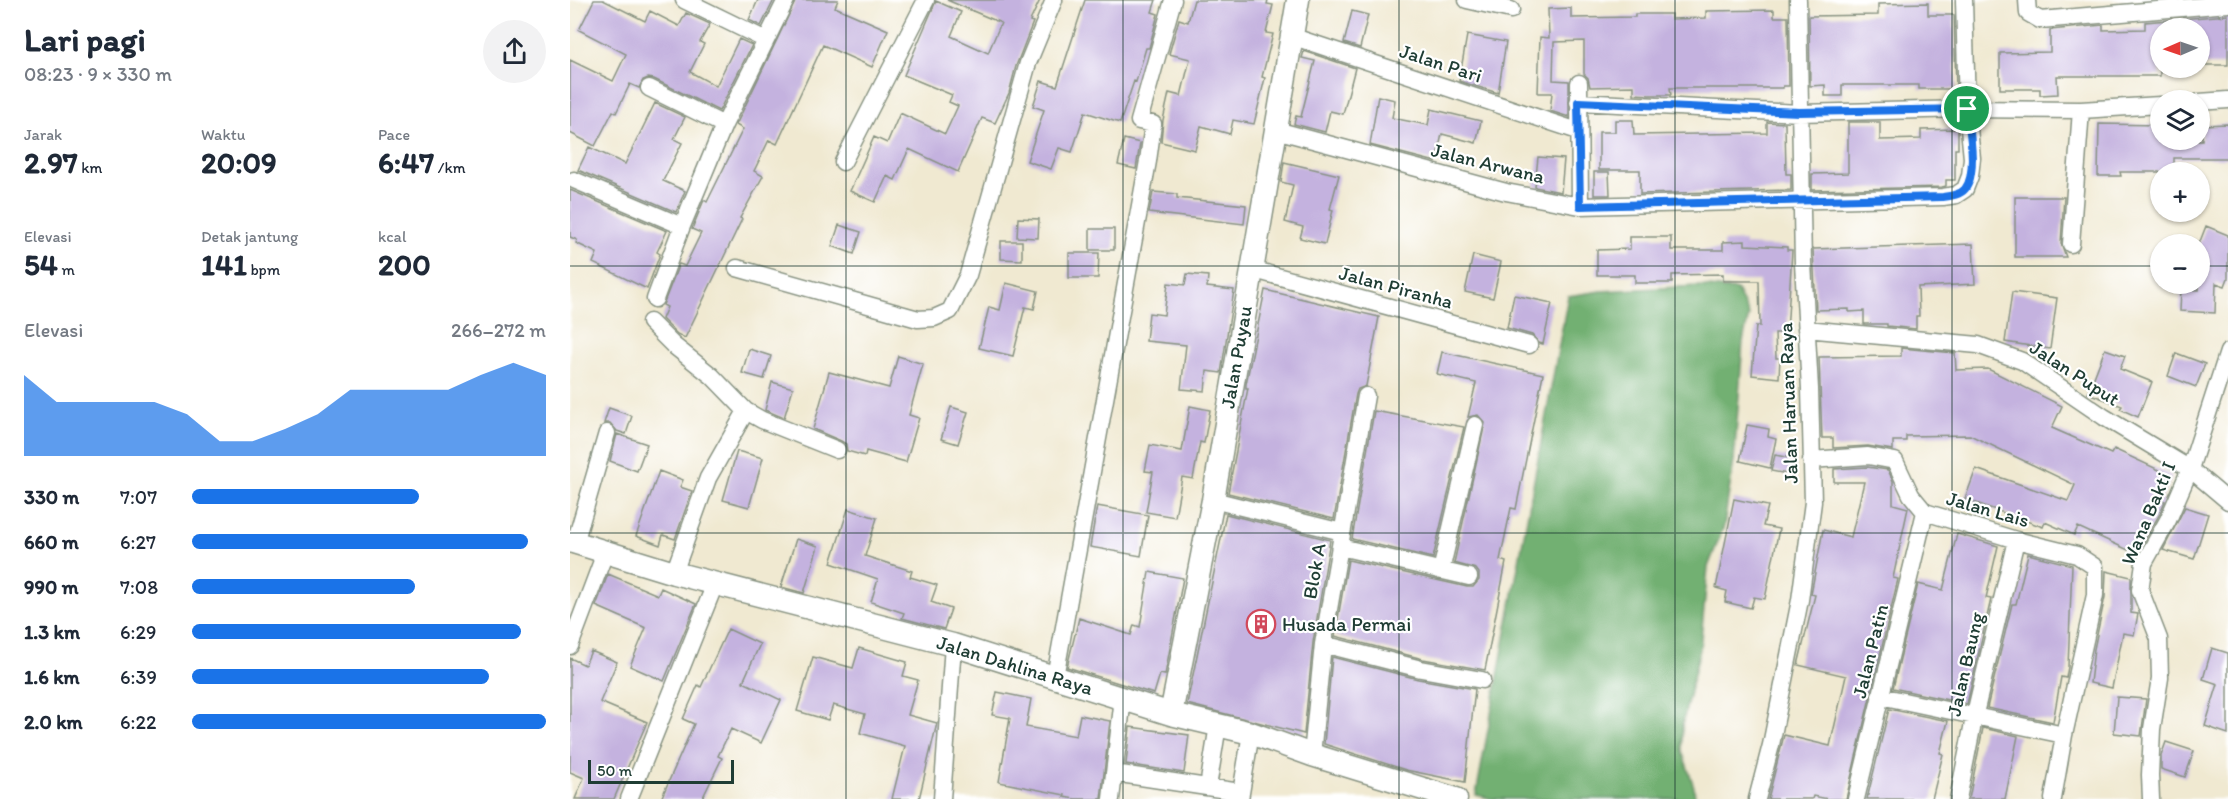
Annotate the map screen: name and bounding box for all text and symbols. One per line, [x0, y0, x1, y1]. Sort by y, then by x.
north arrow [2150, 18, 2210, 78]
map controls [2150, 18, 2210, 294]
text: Lari pagi [24, 20, 146, 59]
button: share [483, 20, 546, 83]
street label: Jalan Pari [1397, 38, 1485, 88]
text: 08:23 · 9 × 330 m [24, 62, 172, 86]
pin [1941, 83, 1992, 134]
button: layers [2150, 90, 2210, 150]
icon: arrive [1950, 92, 1983, 125]
text: Jarak [24, 125, 62, 144]
text: Waktu [201, 125, 245, 144]
text: Pace [378, 125, 410, 144]
street label: Jalan Arwana [1429, 137, 1548, 189]
text: 2.97 [24, 144, 78, 181]
text: 20:09 [201, 144, 277, 181]
text: 6:47 [378, 144, 434, 181]
text: km [78, 158, 103, 177]
text: /km [434, 158, 466, 177]
button: + [2150, 162, 2210, 222]
text: Elevasi [24, 227, 72, 246]
text: Detak jantung [201, 227, 298, 246]
text: kcal [378, 227, 406, 246]
button: − [2150, 234, 2210, 294]
text: 54 [24, 246, 58, 283]
text: 141 [201, 246, 247, 283]
text: 200 [378, 246, 431, 283]
text: m [58, 260, 75, 279]
text: bpm [247, 260, 280, 279]
street label: Jalan Piranha [1337, 260, 1456, 314]
street label: Jalan Puyau [1215, 304, 1257, 410]
text: Elevasi [24, 318, 83, 342]
text: 266–272 m [451, 318, 546, 342]
street label: Jalan Haruan Raya [1773, 321, 1803, 484]
street label: Jalan Puput [2026, 335, 2124, 411]
street label: Wana Bakti I [2115, 458, 2181, 568]
text: 330 m [24, 485, 79, 509]
text: 7:07 [120, 485, 157, 509]
street label: Jalan Lais [1944, 486, 2032, 532]
text: 660 m [24, 530, 79, 554]
text: 6:27 [120, 530, 156, 554]
street label: Blok A [1297, 541, 1331, 601]
text: 990 m [24, 575, 79, 599]
text: 7:08 [120, 575, 158, 599]
street label: Jalan Patin [1847, 601, 1893, 701]
building icon: Husada Permai [1245, 608, 1277, 640]
street label: Jalan Baung [1941, 609, 1989, 718]
place label: Husada Permai [1282, 612, 1411, 636]
text: 1.3 km [24, 620, 80, 644]
text: 6:29 [120, 620, 156, 644]
street label: Jalan Dahlina Raya [934, 630, 1097, 700]
text: 1.6 km [24, 665, 80, 689]
text: 6:39 [120, 665, 157, 689]
text: 2.0 km [24, 710, 83, 734]
text: 6:22 [120, 710, 157, 734]
scale bar [588, 757, 734, 784]
text: 50 m [597, 761, 632, 780]

